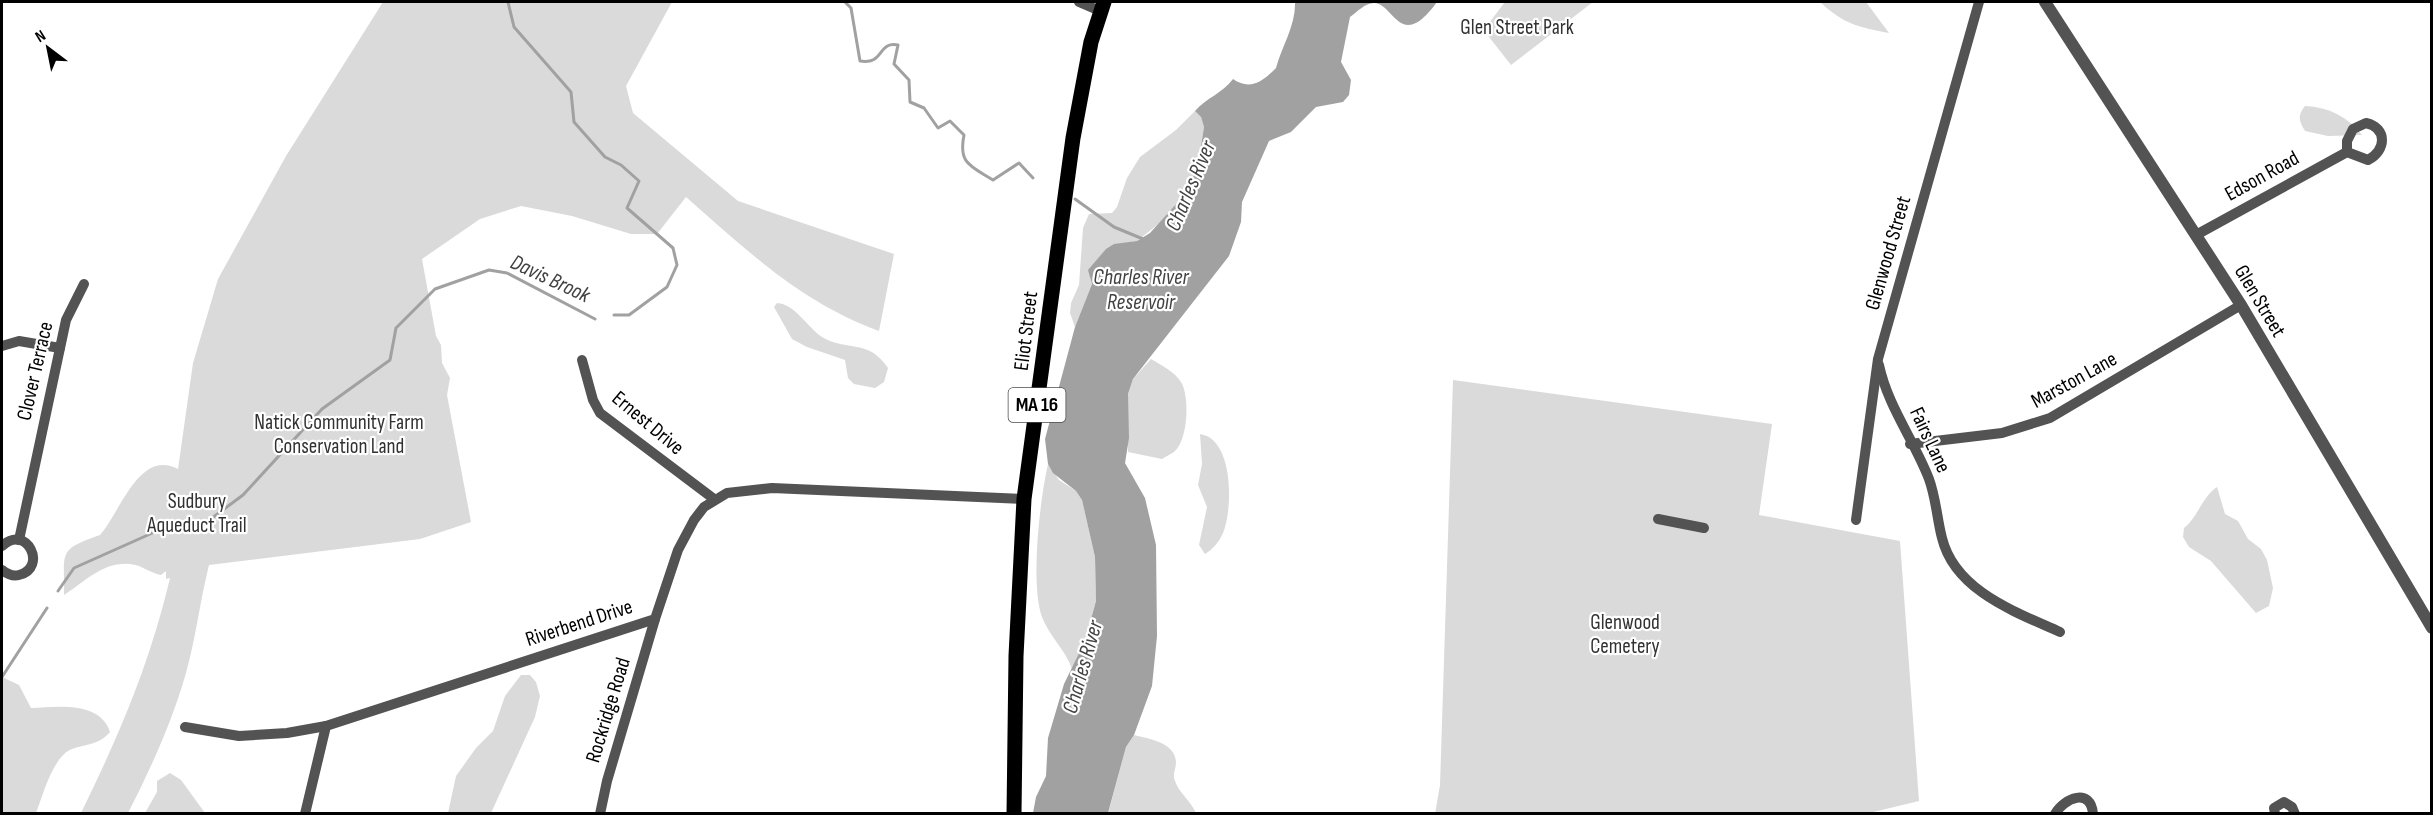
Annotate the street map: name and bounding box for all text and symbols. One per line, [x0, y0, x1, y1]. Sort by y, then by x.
park label: Glen Street Park [1460, 15, 1574, 40]
north arrow [18, 18, 78, 78]
text: N [32, 26, 50, 47]
water label: Charles River [1160, 136, 1222, 235]
street label: Edson Road [2221, 145, 2303, 207]
street label: Glenwood Street [1860, 193, 1916, 313]
water label: Davis Brook [506, 249, 595, 309]
street label: Glen Street [2229, 260, 2291, 342]
water label: Charles River Reservoir [1093, 264, 1190, 316]
street label: Eliot Street [1009, 290, 1043, 372]
street label: Clover Terrace [12, 319, 58, 423]
street label: Marston Lane [2027, 346, 2121, 414]
street label: Ernest Drive [607, 386, 689, 460]
road number: MA 16 [1008, 388, 1066, 422]
street label: Fairs Lane [1904, 403, 1956, 477]
park label: Natick Community Farm Conservation Land [254, 410, 424, 459]
park label: Sudbury Aqueduct Trail [146, 489, 247, 538]
street label: Riverbend Drive [522, 594, 636, 652]
park label: Glenwood Cemetery [1590, 610, 1660, 659]
water label: Charles River [1057, 617, 1109, 717]
street label: Rockridge Road [580, 655, 636, 765]

